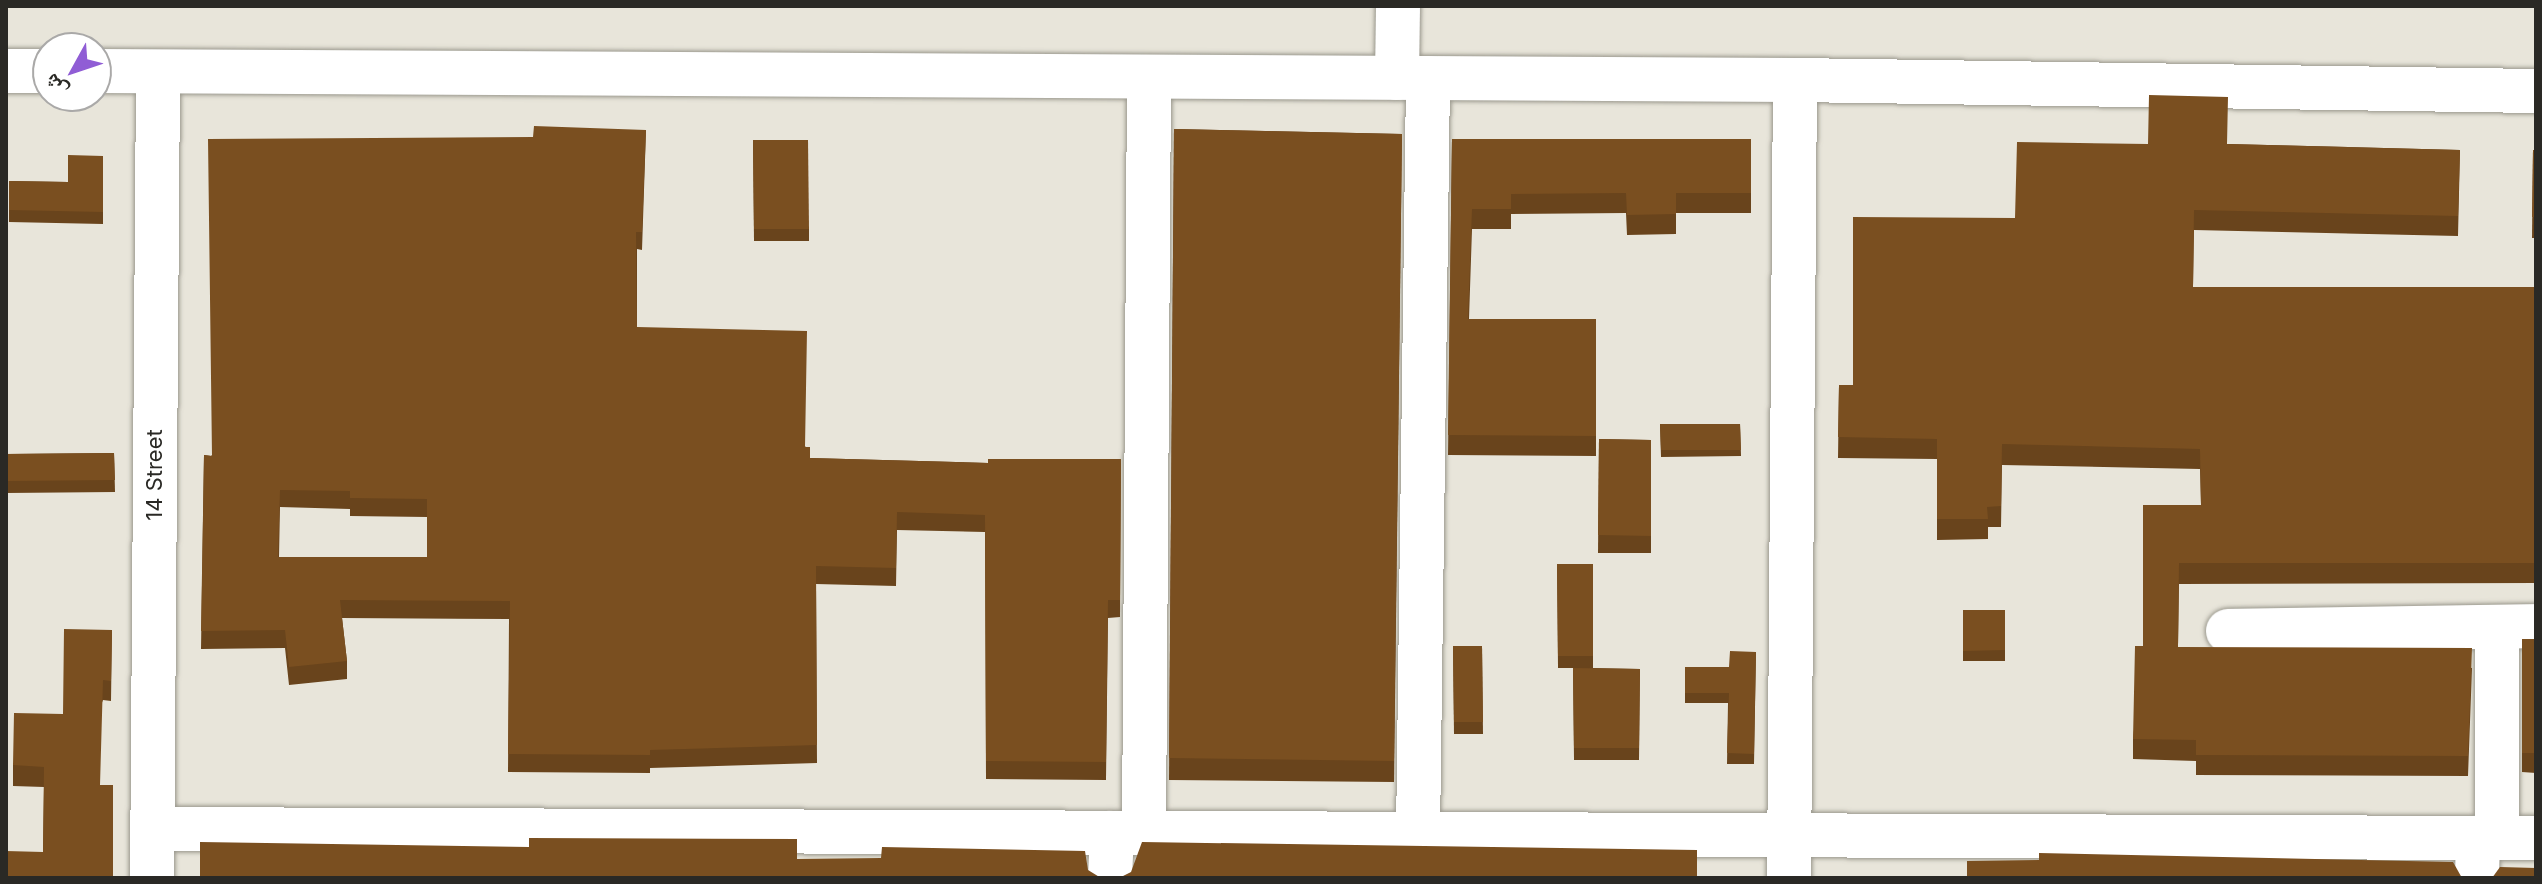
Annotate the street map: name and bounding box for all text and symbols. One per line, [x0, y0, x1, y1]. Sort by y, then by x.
north arrow [32, 32, 112, 112]
text: ش [38, 69, 73, 103]
street label: 14 Street [142, 429, 168, 521]

